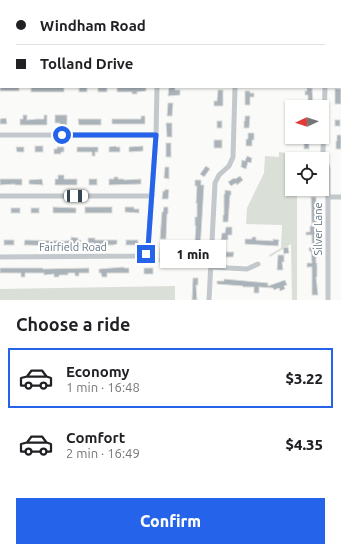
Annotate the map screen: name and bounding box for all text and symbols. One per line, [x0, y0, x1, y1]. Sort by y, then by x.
text: Windham Road [40, 17, 146, 34]
text: Tolland Drive [40, 55, 133, 72]
north arrow [285, 100, 329, 144]
map controls [285, 100, 329, 196]
route start [53, 126, 71, 144]
button: locate [285, 152, 329, 196]
car [64, 190, 88, 202]
street label: Silver Lane [312, 202, 324, 256]
callout: 1 min [160, 240, 226, 268]
street label: Fairfield Road [39, 241, 107, 253]
route end [137, 245, 155, 263]
text: 1 min [176, 247, 210, 261]
text: Choose a ride [16, 314, 130, 334]
icon: car [18, 360, 54, 396]
text: Economy [66, 363, 130, 380]
text: $3.22 [285, 370, 323, 387]
text: 1 min · 16:48 [66, 380, 140, 394]
icon: car [18, 426, 54, 462]
text: Comfort [66, 429, 125, 446]
text: $4.35 [285, 436, 323, 453]
text: 2 min · 16:49 [66, 446, 140, 460]
button: Confirm [16, 498, 325, 544]

